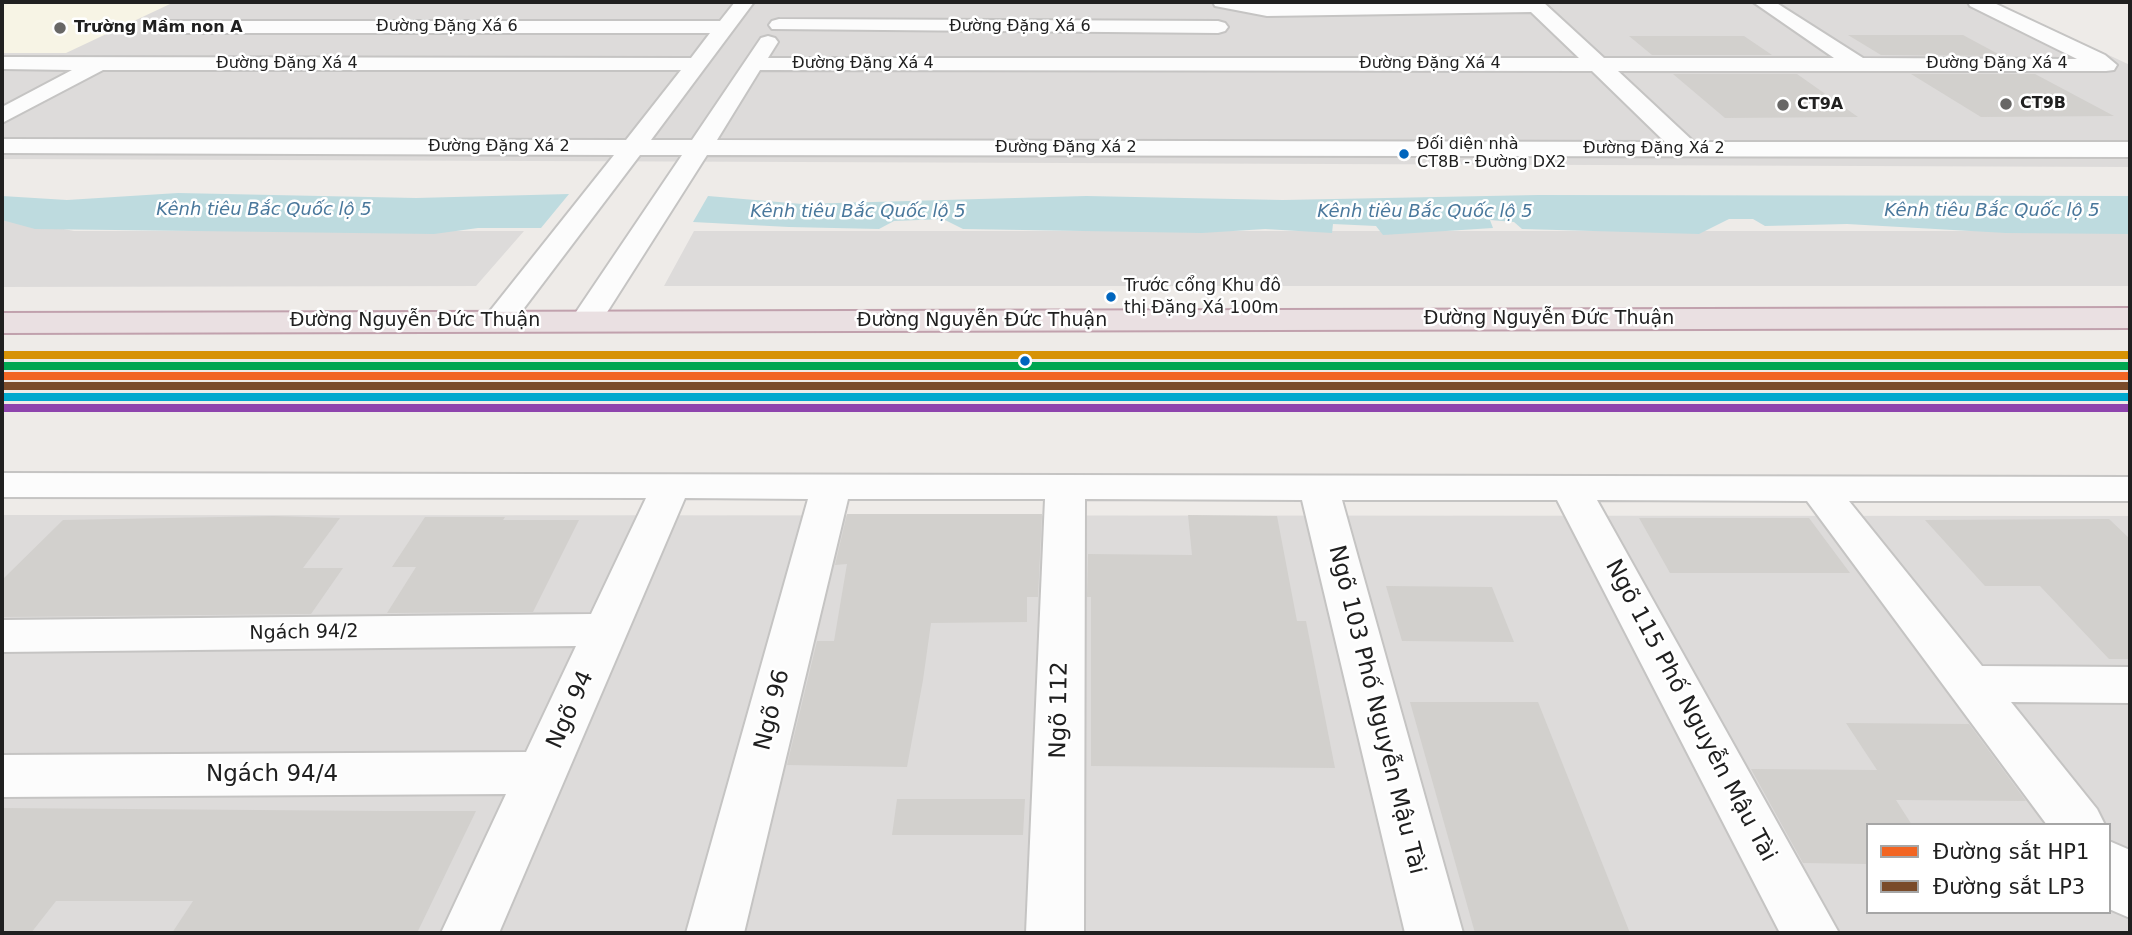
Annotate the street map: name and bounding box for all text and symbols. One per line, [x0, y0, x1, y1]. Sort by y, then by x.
street label: Đường Đặng Xá 6 [376, 17, 518, 37]
street label: Đường Đặng Xá 6 [949, 17, 1091, 37]
place label: Trường Mầm non A [74, 18, 243, 38]
marker: Trường Mầm non A [52, 20, 68, 36]
street label: Đường Đặng Xá 4 [216, 54, 358, 74]
street label: Đường Đặng Xá 4 [792, 54, 934, 74]
street label: Đường Đặng Xá 4 [1359, 54, 1501, 74]
street label: Đường Đặng Xá 4 [1926, 54, 2068, 74]
place label: CT9B [2020, 94, 2066, 114]
place label: CT9A [1797, 95, 1843, 115]
marker: CT9B [1998, 96, 2014, 112]
marker: CT9A [1775, 97, 1791, 113]
place label: Đối diện nhà CT8B - Đường DX2 [1417, 135, 1566, 173]
street label: Đường Đặng Xá 2 [428, 137, 570, 157]
street label: Đường Đặng Xá 2 [995, 138, 1137, 158]
street label: Đường Đặng Xá 2 [1583, 139, 1725, 159]
marker: Đối diện nhà CT8B - Đường DX2 [1397, 147, 1411, 161]
water label: Kênh tiêu Bắc Quốc lộ 5 [156, 199, 372, 221]
water label: Kênh tiêu Bắc Quốc lộ 5 [1884, 200, 2100, 222]
water label: Kênh tiêu Bắc Quốc lộ 5 [750, 201, 966, 223]
water label: Kênh tiêu Bắc Quốc lộ 5 [1317, 201, 1533, 223]
place label: Trước cổng Khu đô thị Đặng Xá 100m [1124, 277, 1281, 317]
marker: Trước cổng Khu đô thị Đặng Xá 100m [1104, 290, 1118, 304]
street label: Đường Nguyễn Đức Thuận [1424, 308, 1674, 330]
street label: Đường Nguyễn Đức Thuận [290, 310, 540, 332]
street label: Đường Nguyễn Đức Thuận [857, 310, 1107, 332]
unlabelled marker [1018, 354, 1032, 368]
street label: Ngõ 103 Phố Nguyễn Mậu Tài [1322, 543, 1430, 877]
street label: Ngõ 115 Phố Nguyễn Mậu Tài [1598, 555, 1782, 867]
street label: Ngách 94/2 [249, 621, 359, 645]
street label: Ngõ 112 [1045, 661, 1075, 759]
street label: Ngõ 94 [542, 667, 600, 753]
street label: Ngõ 96 [750, 667, 796, 753]
street label: Ngách 94/4 [206, 761, 338, 789]
legend [1866, 823, 2111, 914]
text: Đường sắt HP1 [1933, 840, 2089, 864]
text: Đường sắt LP3 [1933, 875, 2085, 899]

